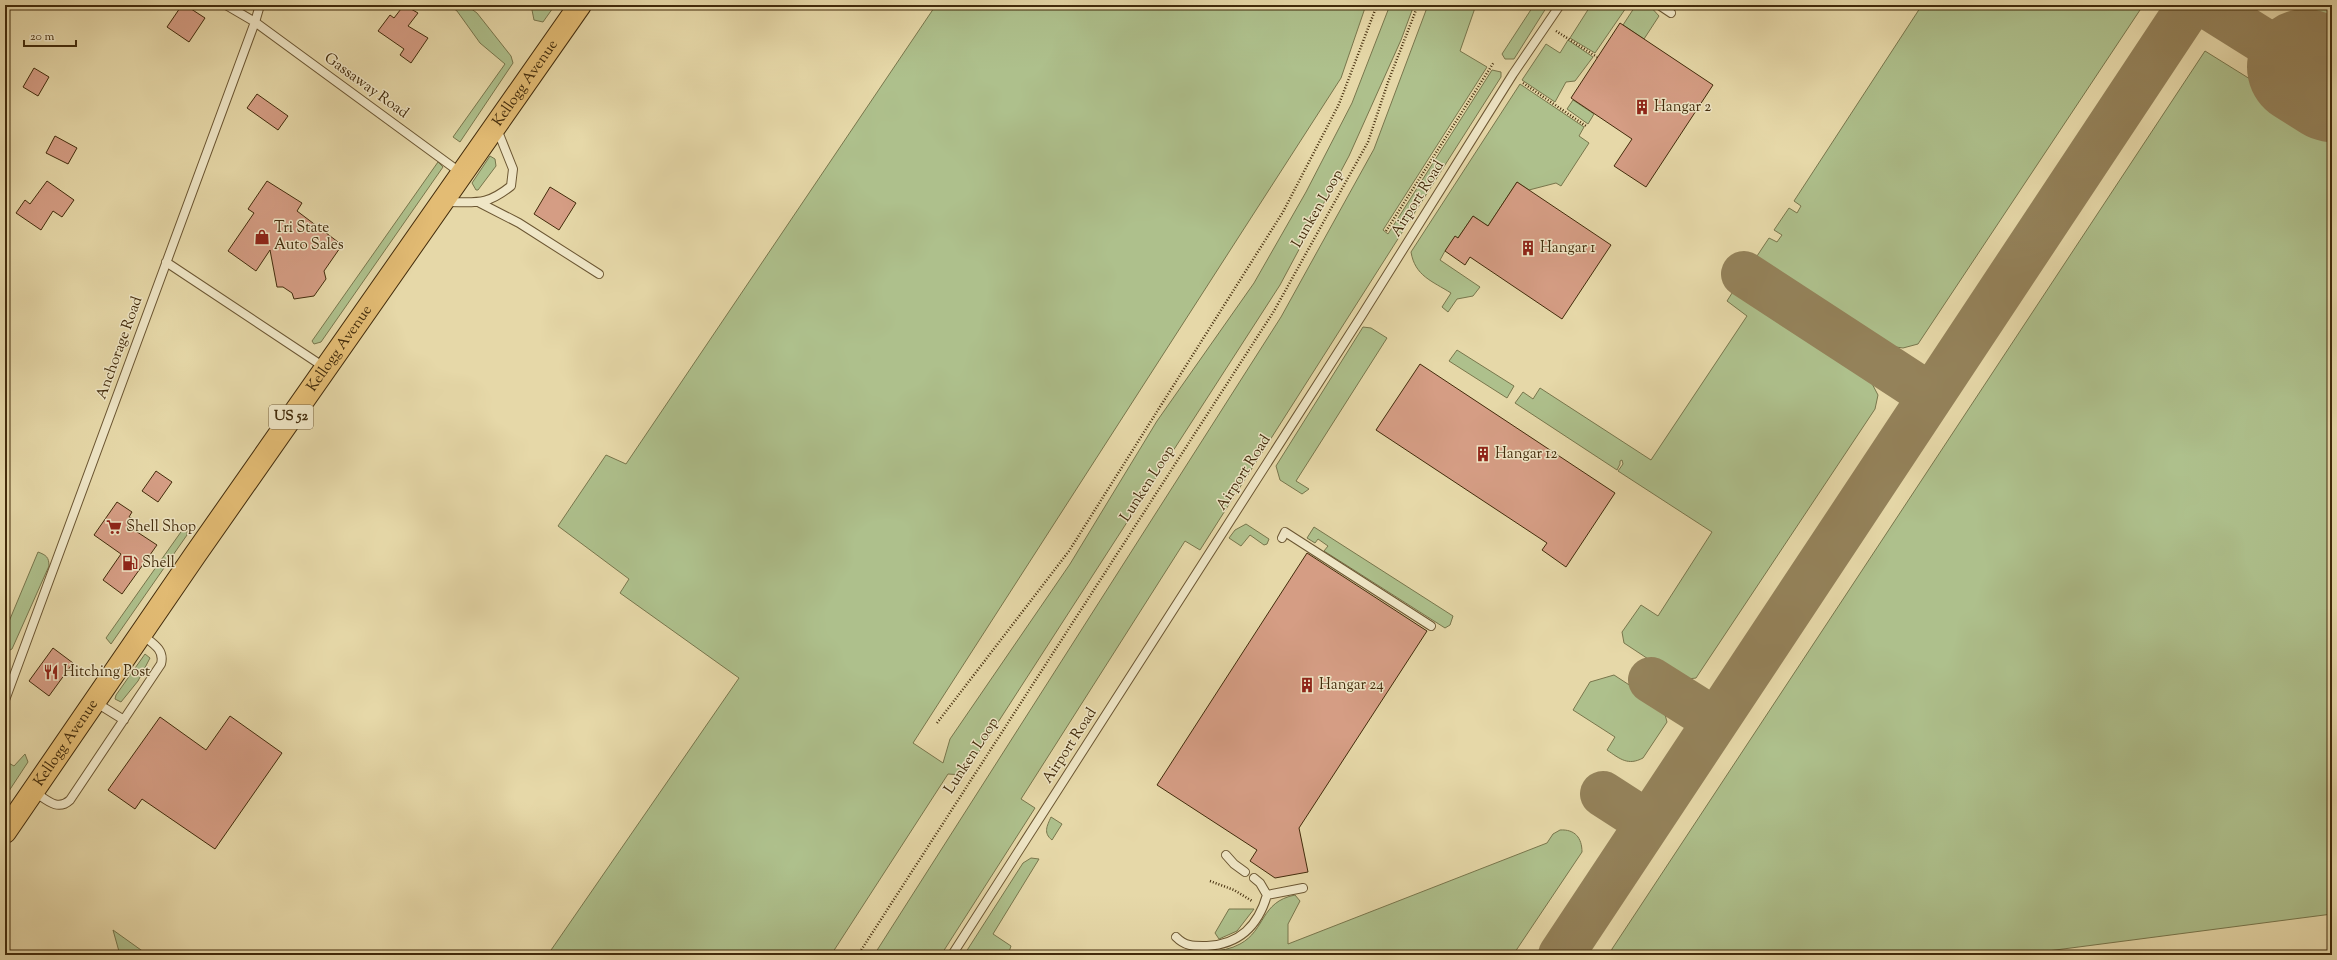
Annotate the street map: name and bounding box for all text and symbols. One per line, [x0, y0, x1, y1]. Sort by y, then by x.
scale bar [24, 22, 76, 48]
text: 20 m [30, 28, 55, 46]
street label: Kellogg Avenue [488, 35, 563, 131]
street label: Gassaway Road [319, 48, 413, 124]
place label: Hangar 2 [1654, 97, 1711, 118]
building icon: Hangar 2 [1633, 98, 1651, 116]
street label: Airport Road [1386, 156, 1450, 241]
street label: Lunken Loop [1287, 166, 1349, 252]
place label: Tri State Auto Sales [274, 218, 344, 256]
shop icon: Tri State Auto Sales [253, 228, 271, 246]
place label: Hangar 1 [1540, 238, 1595, 259]
building icon: Hangar 1 [1519, 239, 1537, 257]
street label: Anchorage Road [92, 293, 149, 402]
street label: Kellogg Avenue [302, 301, 377, 396]
road number: US 52 [269, 405, 313, 429]
street label: Airport Road [1212, 431, 1277, 515]
street label: Lunken Loop [1115, 442, 1181, 526]
place label: Hangar 12 [1495, 444, 1557, 465]
building icon: Hangar 12 [1474, 445, 1492, 463]
place label: Shell Shop [126, 517, 196, 538]
supermarket icon: Shell Shop [105, 518, 123, 536]
place label: Shell [142, 553, 175, 574]
fuel station icon: Shell [121, 554, 139, 572]
place label: Hitching Post [63, 662, 150, 683]
restaurant icon: Hitching Post [42, 663, 60, 681]
place label: Hangar 24 [1319, 675, 1384, 696]
building icon: Hangar 24 [1298, 676, 1316, 694]
street label: Kellogg Avenue [29, 695, 103, 791]
street label: Airport Road [1038, 704, 1103, 788]
street label: Lunken Loop [939, 714, 1005, 798]

